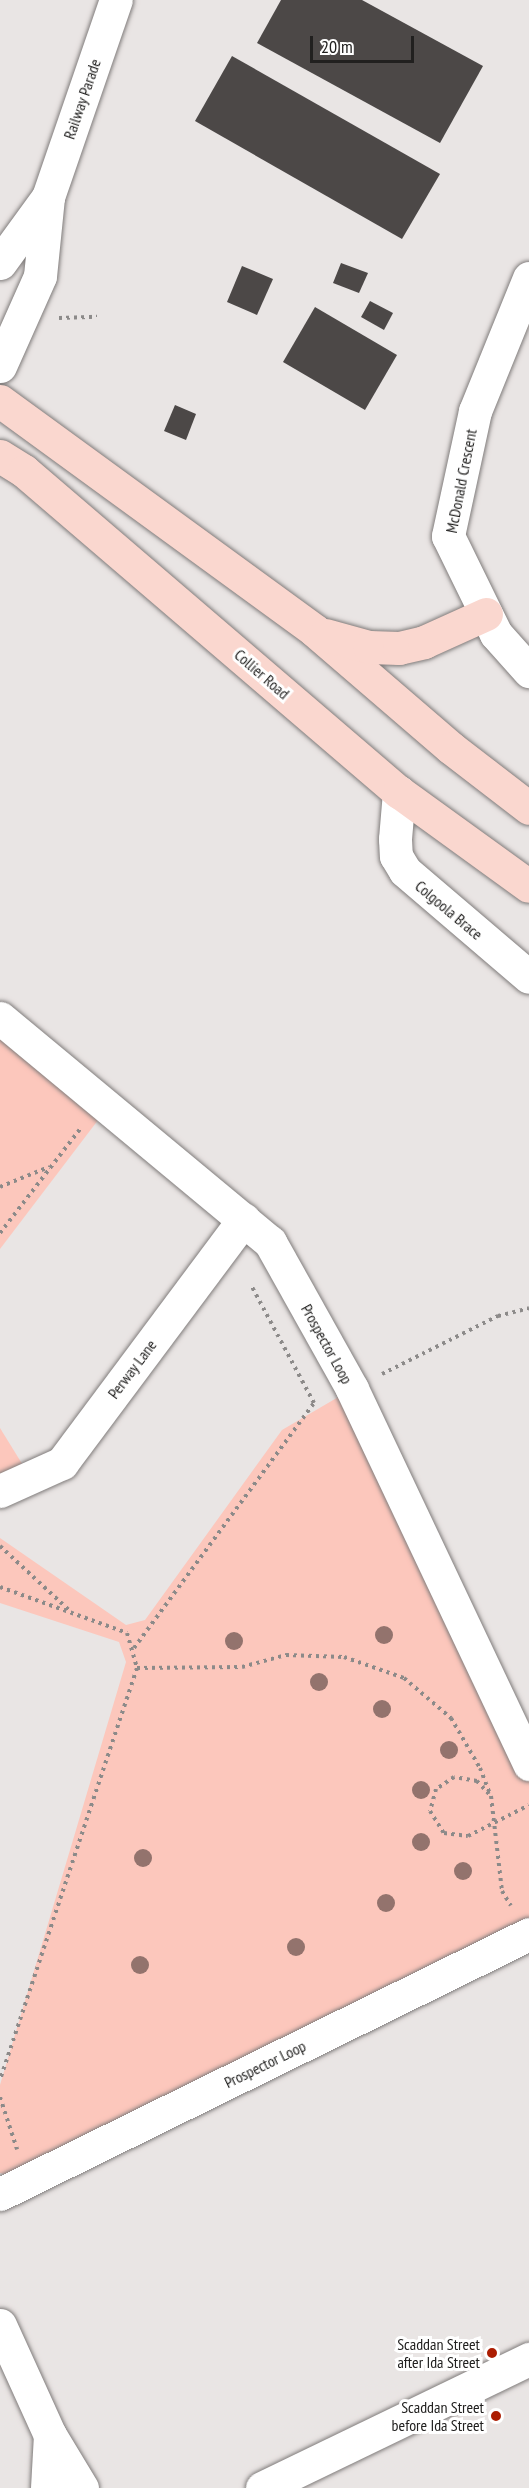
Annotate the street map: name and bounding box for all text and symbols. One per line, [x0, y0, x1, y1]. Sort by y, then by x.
scale bar [313, 24, 416, 62]
text: 20 m [321, 35, 353, 58]
street label: Railway Parade [59, 56, 105, 142]
street label: McDonald Crescent [441, 427, 481, 535]
street label: Collier Road [231, 645, 293, 703]
street label: Colgoola Brace [411, 876, 487, 944]
street label: Prospector Loop [297, 1301, 357, 1387]
street label: Perway Lane [103, 1335, 161, 1403]
street label: Prospector Loop [221, 2036, 309, 2092]
place label: Scaddan Street after Ida Street [397, 2334, 480, 2372]
marker: Scaddan Street after Ida Street [485, 2346, 499, 2360]
place label: Scaddan Street before Ida Street [392, 2397, 484, 2435]
marker: Scaddan Street before Ida Street [489, 2409, 503, 2423]

